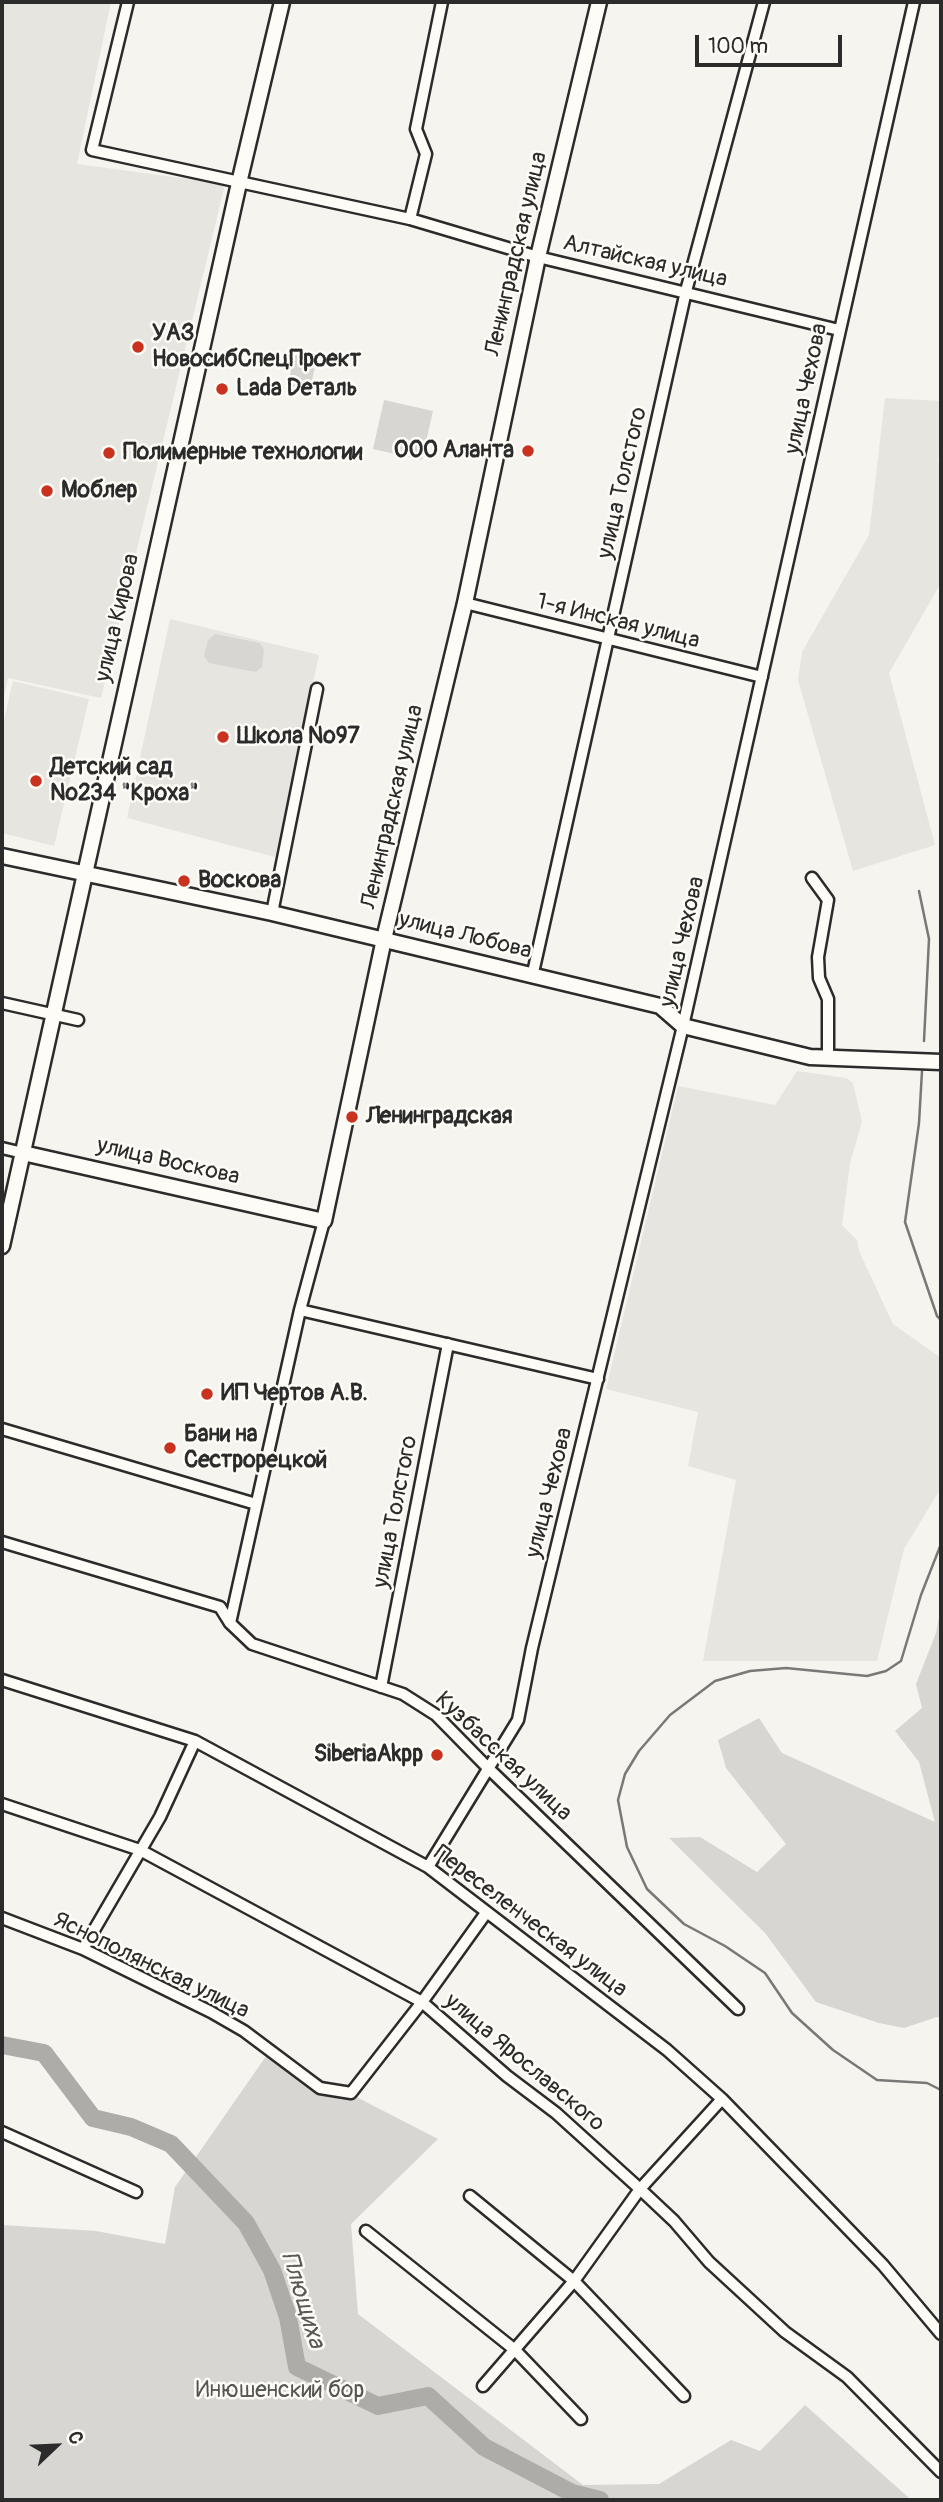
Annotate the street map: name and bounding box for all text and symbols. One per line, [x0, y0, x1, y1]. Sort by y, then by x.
scale bar [698, 21, 845, 65]
text: 100 m [708, 33, 768, 60]
street label: Ленинградская улица [480, 149, 554, 359]
street label: Алтайская улица [560, 230, 730, 294]
place label: УАЗ НовосибСпецПроект [152, 320, 361, 374]
street label: улица Чехова [780, 321, 834, 457]
marker: УАЗ НовосибСпецПроект [130, 339, 146, 355]
place label: Lada Dеталь [236, 375, 357, 403]
marker: Lada Dеталь [214, 381, 230, 397]
street label: улица Толстого [592, 404, 654, 562]
place label: ООО Аланта [394, 437, 514, 465]
place label: Полимерные технологии [123, 439, 362, 467]
marker: ООО Аланта [520, 443, 536, 459]
marker: Полимерные технологии [101, 445, 117, 461]
place label: Моблер [61, 477, 137, 505]
marker: Моблер [39, 483, 55, 499]
street label: улица Кирова [90, 551, 146, 685]
street label: 1-я Инская улица [534, 588, 702, 656]
street label: Ленинградская улица [356, 702, 430, 912]
place label: Школа №97 [237, 723, 360, 751]
marker: Школа №97 [215, 729, 231, 745]
place label: Детский сад №234 "Кроха" [50, 754, 199, 808]
marker: Детский сад №234 "Кроха" [28, 773, 44, 789]
place label: Воскова [198, 867, 281, 895]
marker: Воскова [176, 873, 192, 889]
street label: улица Чехова [655, 874, 711, 1010]
street label: улица Лобова [396, 906, 534, 966]
place label: Ленинградская [366, 1103, 513, 1131]
marker: Ленинградская [344, 1109, 360, 1125]
street label: улица Воскова [94, 1132, 242, 1192]
place label: ИП Чертов А.В. [221, 1380, 368, 1408]
marker: ИП Чертов А.В. [199, 1386, 215, 1402]
place label: Бани на Сестрорецкой [184, 1421, 327, 1475]
street label: улица Чехова [520, 1425, 580, 1561]
street label: улица Толстого [368, 1433, 424, 1591]
marker: Бани на Сестрорецкой [162, 1440, 178, 1456]
street label: Кузбасская улица [429, 1687, 577, 1827]
place label: SiberiaAkpp [314, 1741, 423, 1769]
marker: SiberiaAkpp [429, 1747, 445, 1763]
street label: Переселенческая улица [428, 1840, 632, 2004]
street label: Яснополянская улица [49, 1907, 253, 2025]
street label: улица Ярославского [438, 1988, 610, 2138]
water label: Плющиха [274, 2248, 330, 2352]
park label: Инюшенский бор [196, 2377, 364, 2405]
north arrow [21, 2411, 91, 2481]
text: С [62, 2428, 89, 2448]

